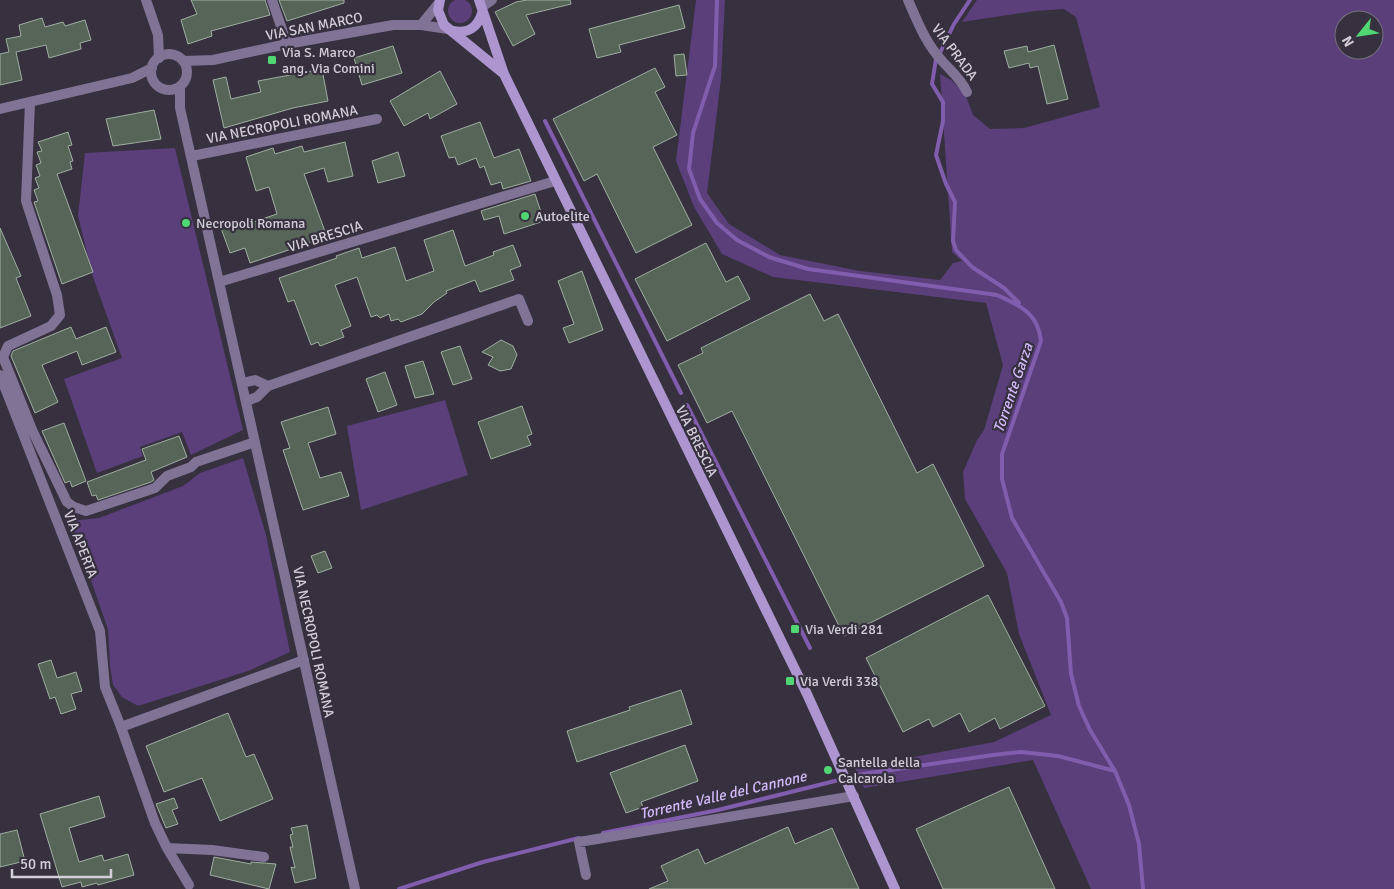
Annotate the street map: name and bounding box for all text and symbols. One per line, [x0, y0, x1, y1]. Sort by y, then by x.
street label: VIA SAN MARCO [264, 9, 364, 44]
north arrow [1334, 10, 1384, 60]
street label: VIA PRADA [928, 21, 982, 84]
text: N [1338, 33, 1358, 50]
place label: Via S. Marco ang. Via Comini [282, 44, 375, 77]
marker: Via S. Marco ang. Via Comini [266, 54, 278, 66]
street label: VIA NECROPOLI ROMANA [205, 101, 360, 148]
place label: Autoelite [535, 208, 590, 225]
marker: Autoelite [519, 210, 531, 222]
place label: Necropoli Romana [196, 215, 305, 232]
marker: Necropoli Romana [180, 217, 192, 229]
street label: VIA BRESCIA [286, 217, 365, 256]
water label: Torrente Garza [989, 341, 1037, 435]
street label: VIA BRESCIA [672, 403, 721, 480]
street label: VIA APERTA [60, 508, 101, 581]
street label: VIA NECROPOLI ROMANA [289, 565, 338, 720]
place label: Via Verdi 281 [805, 621, 883, 638]
marker: Via Verdi 281 [789, 623, 801, 635]
place label: Via Verdi 338 [800, 673, 878, 690]
marker: Via Verdi 338 [784, 675, 796, 687]
place label: Santella della Calcarola [838, 754, 920, 787]
marker: Santella della Calcarola [822, 764, 834, 776]
water label: Torrente Valle del Cannone [638, 767, 810, 823]
scale bar [12, 846, 111, 878]
text: 50 m [20, 855, 51, 873]

